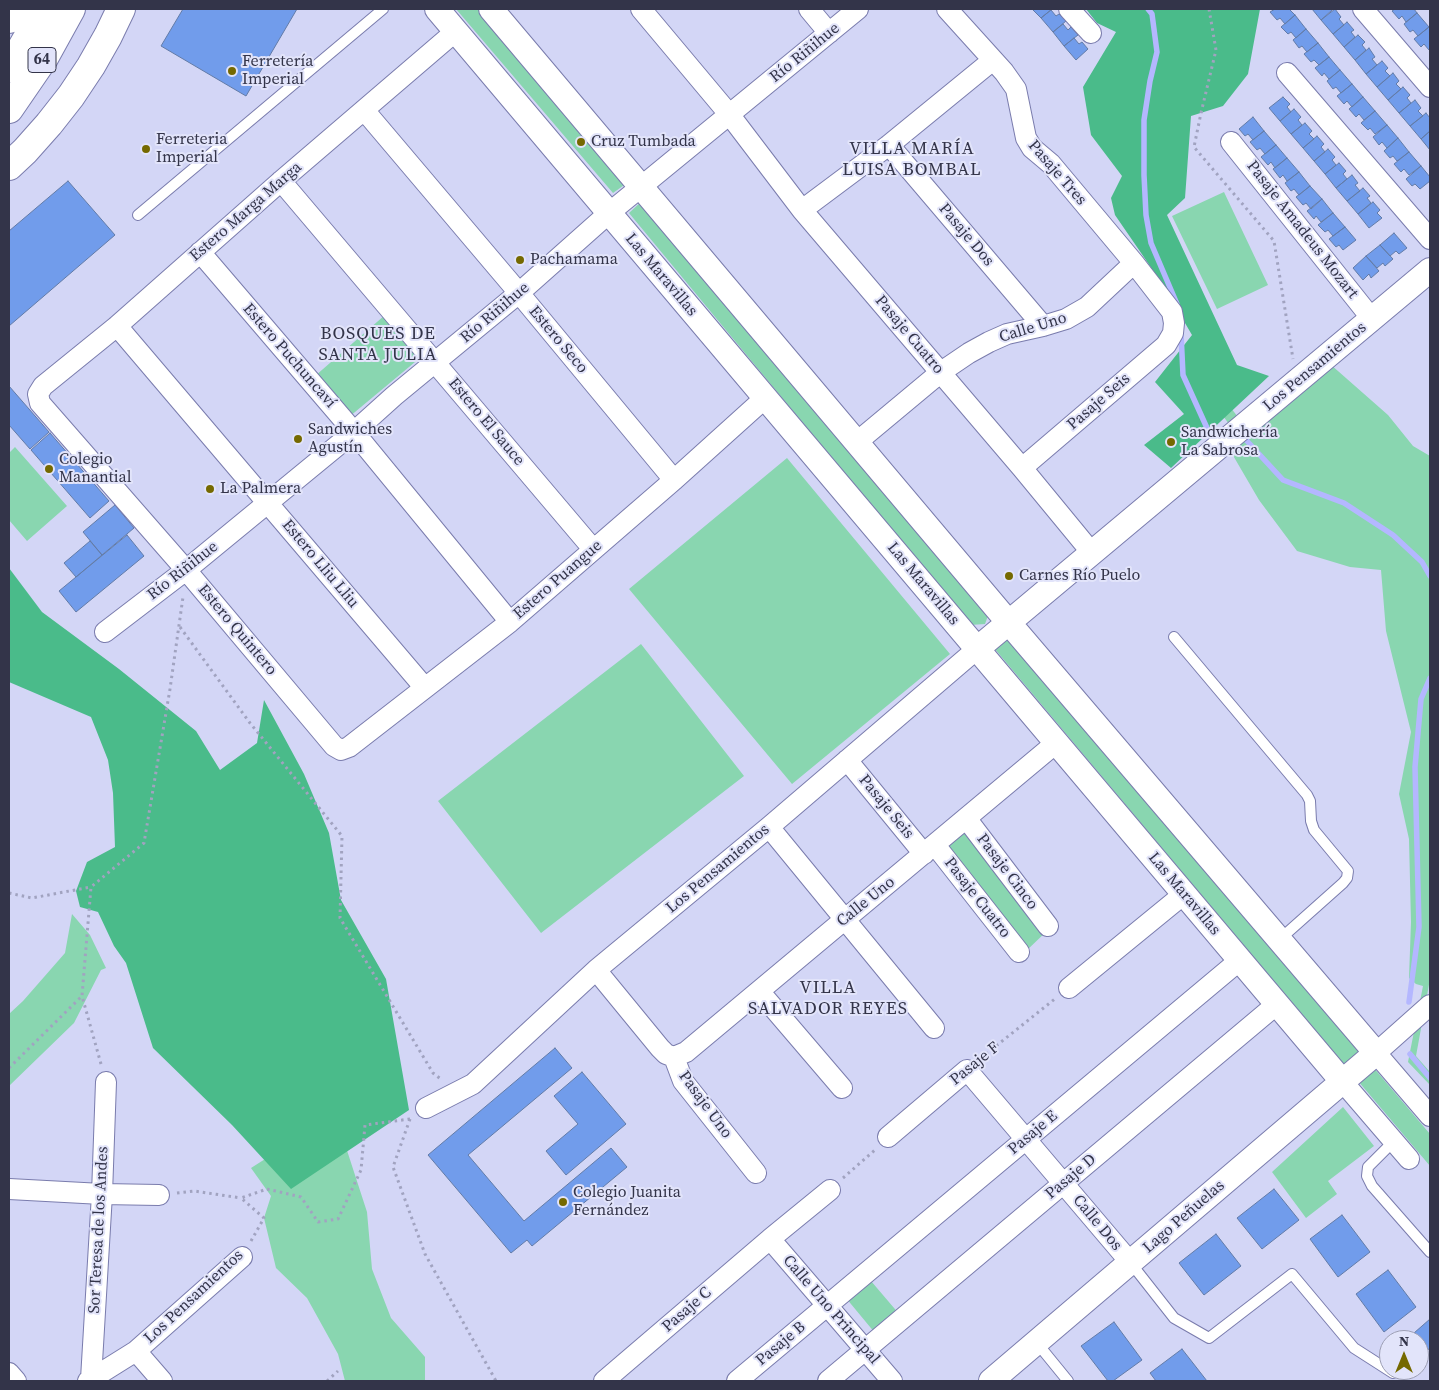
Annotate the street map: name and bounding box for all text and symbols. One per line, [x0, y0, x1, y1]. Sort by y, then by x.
street label: Río Riñihue [766, 19, 844, 87]
road number: 64 [28, 48, 56, 72]
place label: Ferretería Imperial [242, 52, 313, 90]
marker: Ferretería Imperial [226, 65, 238, 77]
place label: Ferreteria Imperial [156, 130, 227, 168]
place label: Cruz Tumbada [591, 132, 696, 152]
marker: Cruz Tumbada [575, 136, 587, 148]
street label: Pasaje Tres [1024, 137, 1090, 209]
district label: VILLA MARÍA LUISA BOMBAL [841, 138, 983, 180]
marker: Ferreteria Imperial [140, 143, 152, 155]
street label: Pasaje Amadeus Mozart [1242, 157, 1362, 303]
street label: Estero Marga Marga [186, 158, 306, 266]
street label: Pasaje Dos [934, 200, 998, 270]
street label: Las Maravillas [621, 230, 701, 320]
place label: Pachamama [530, 250, 618, 270]
marker: Pachamama [514, 254, 526, 266]
street label: Río Riñihue [457, 279, 533, 347]
street label: Pasaje Cuatro [870, 292, 948, 378]
street label: Estero Puchuncaví [238, 300, 340, 412]
street label: Estero Seco [524, 302, 592, 378]
street label: Calle Uno [997, 309, 1069, 347]
street label: Los Pensamientos [1259, 318, 1371, 416]
district label: BOSQUES DE SANTA JULIA [317, 323, 439, 366]
street label: Pasaje Seis [1064, 369, 1134, 435]
street label: Estero El Sauce [444, 374, 528, 470]
place label: Sandwiches Agustín [308, 420, 392, 458]
place label: Sandwichería La Sabrosa [1181, 423, 1278, 461]
marker: Sandwiches Agustín [292, 433, 304, 445]
marker: Sandwichería La Sabrosa [1165, 436, 1177, 448]
place label: Colegio Manantial [59, 450, 131, 488]
marker: Colegio Manantial [43, 463, 55, 475]
place label: La Palmera [220, 479, 301, 499]
marker: La Palmera [204, 483, 216, 495]
street label: Estero Lliu Lliu [277, 516, 363, 612]
street label: Estero Puangue [510, 536, 606, 624]
street label: Río Riñihue [144, 538, 222, 604]
street label: Las Maravillas [883, 539, 963, 629]
place label: Carnes Río Puelo [1019, 566, 1140, 586]
marker: Carnes Río Puelo [1003, 570, 1015, 582]
street label: Estero Quintero [193, 581, 281, 679]
street label: Pasaje Seis [854, 771, 918, 843]
street label: Los Pensamientos [662, 820, 774, 918]
street label: Pasaje Cinco [972, 830, 1042, 914]
street label: Las Maravillas [1144, 849, 1224, 939]
street label: Pasaje Cuatro [940, 854, 1014, 942]
street label: Calle Uno [833, 873, 899, 931]
district label: VILLA SALVADOR REYES [746, 977, 910, 1020]
street label: Pasaje F [946, 1038, 1004, 1090]
street label: Pasaje Uno [674, 1068, 736, 1142]
street label: Pasaje E [1004, 1107, 1062, 1159]
street label: Sor Teresa de los Andes [85, 1146, 113, 1314]
street label: Pasaje D [1042, 1150, 1100, 1204]
street label: Lago Peñuelas [1139, 1176, 1229, 1258]
place label: Colegio Juanita Fernández [573, 1183, 681, 1221]
street label: Calle Dos [1068, 1191, 1126, 1255]
marker: Colegio Juanita Fernández [557, 1196, 569, 1208]
street label: Los Pensamientos [140, 1246, 248, 1348]
street label: Calle Uno Principal [778, 1252, 884, 1368]
street label: Pasaje C [658, 1283, 716, 1337]
street label: Pasaje B [752, 1318, 810, 1370]
north arrow [1379, 1330, 1429, 1380]
text: N [1399, 1331, 1409, 1351]

